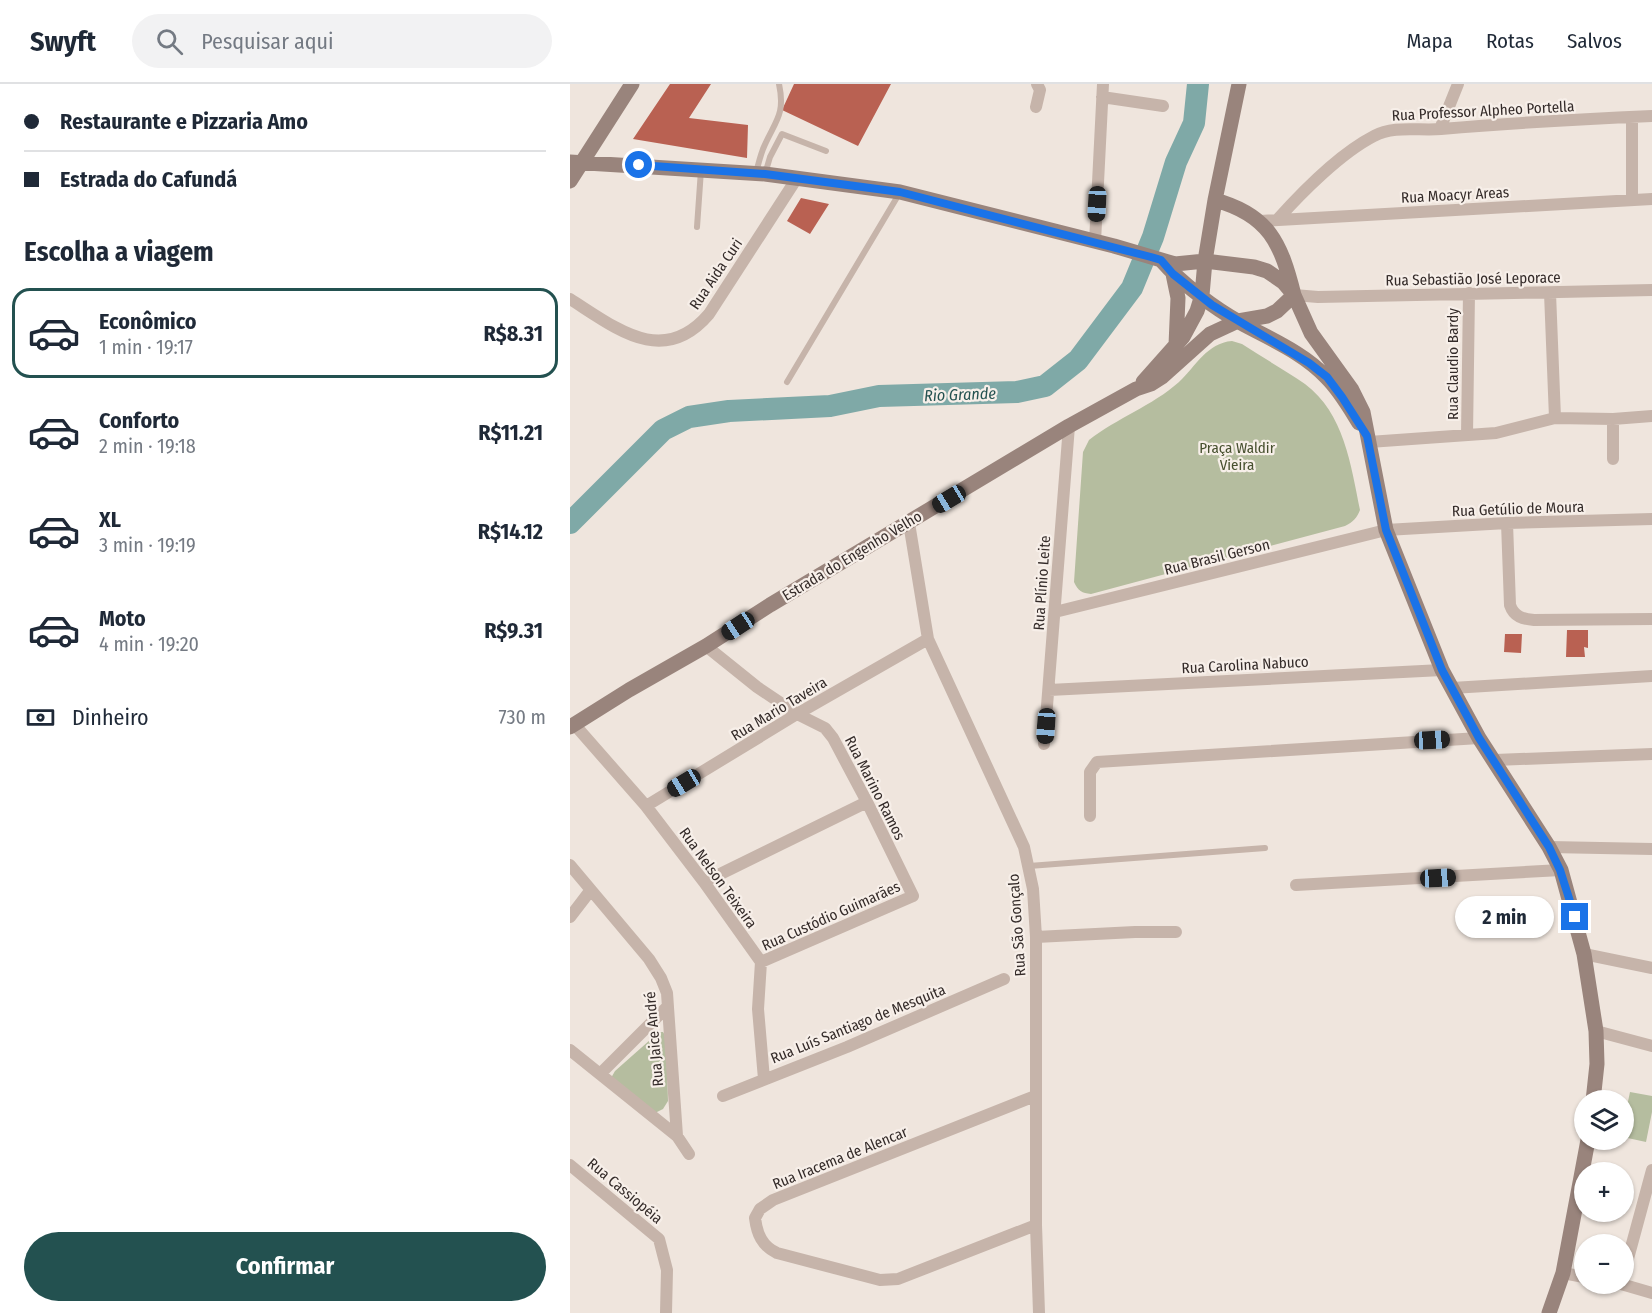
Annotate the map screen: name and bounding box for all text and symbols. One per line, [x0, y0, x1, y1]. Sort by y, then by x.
search box [132, 14, 552, 68]
text: Swyft [30, 25, 96, 58]
icon: search [153, 25, 186, 58]
text: Pesquisar aqui [201, 28, 334, 55]
text: Mapa [1406, 28, 1453, 54]
text: Rotas [1486, 28, 1534, 54]
text: Salvos [1567, 28, 1622, 54]
street label: Rua Professor Alpheo Portella [1391, 97, 1575, 125]
text: Restaurante e Pizzaria Amo [60, 108, 308, 135]
route start [625, 151, 652, 178]
text: Estrada do Cafundá [60, 166, 237, 193]
street label: Rua Moacyr Areas [1401, 183, 1509, 207]
car [1087, 186, 1107, 222]
street label: Rua Aida Curi [686, 235, 746, 313]
text: Escolha a viagem [24, 236, 214, 268]
street label: Rua Sebastião José Leporace [1385, 268, 1561, 290]
icon: car [27, 306, 81, 360]
text: Econômico [99, 308, 197, 335]
street label: Rua Claudio Bardy [1444, 308, 1462, 420]
text: R$8.31 [484, 320, 543, 347]
text: 1 min · 19:17 [99, 335, 193, 359]
water label: Rio Grande [924, 384, 997, 405]
icon: car [27, 405, 81, 459]
text: Conforto [99, 407, 179, 434]
text: R$11.21 [478, 419, 543, 446]
text: 2 min · 19:18 [99, 434, 196, 458]
park label: Praça Waldir Vieira [1199, 439, 1276, 474]
car [929, 482, 969, 516]
street label: Rua Getúlio de Moura [1452, 498, 1584, 520]
icon: car [27, 504, 81, 558]
text: XL [99, 506, 121, 533]
street label: Estrada do Engenho Velho [779, 507, 925, 605]
text: R$14.12 [478, 518, 543, 545]
text: 3 min · 19:19 [99, 533, 196, 557]
street label: Rua Plínio Leite [1030, 535, 1054, 631]
street label: Rua Brasil Gerson [1162, 535, 1272, 579]
icon: car [27, 603, 81, 657]
text: Moto [99, 605, 146, 632]
car [718, 609, 758, 643]
text: R$9.31 [484, 617, 543, 644]
text: 4 min · 19:20 [99, 632, 199, 656]
street label: Rua Carolina Nabuco [1181, 653, 1309, 677]
street label: Rua Mario Taveira [728, 673, 830, 745]
icon: cash [24, 701, 57, 734]
text: Dinheiro [72, 704, 149, 731]
text: 730 m [499, 705, 546, 729]
car [1036, 707, 1056, 745]
car [1414, 730, 1450, 750]
street label: Rua Marino Ramos [841, 733, 909, 843]
car [664, 766, 704, 800]
street label: Rua Nelson Teixeira [675, 824, 761, 932]
car [1420, 868, 1456, 888]
street label: Rua São Gonçalo [1004, 873, 1030, 977]
street label: Rua Custódio Guimarães [759, 877, 903, 955]
callout: 2 min [1455, 896, 1554, 938]
route end [1561, 903, 1588, 930]
text: 2 min [1482, 905, 1527, 929]
street label: Rua Luís Santiago de Mesquita [768, 981, 948, 1067]
street label: Rua Jaice André [641, 991, 667, 1087]
map controls [1574, 1090, 1634, 1294]
button: layers [1574, 1090, 1634, 1150]
street label: Rua Iracema de Alencar [770, 1122, 911, 1193]
street label: Rua Cassiopéia [584, 1154, 666, 1228]
button: + [1574, 1162, 1634, 1222]
button: Confirmar [24, 1232, 546, 1301]
button: − [1574, 1234, 1634, 1294]

